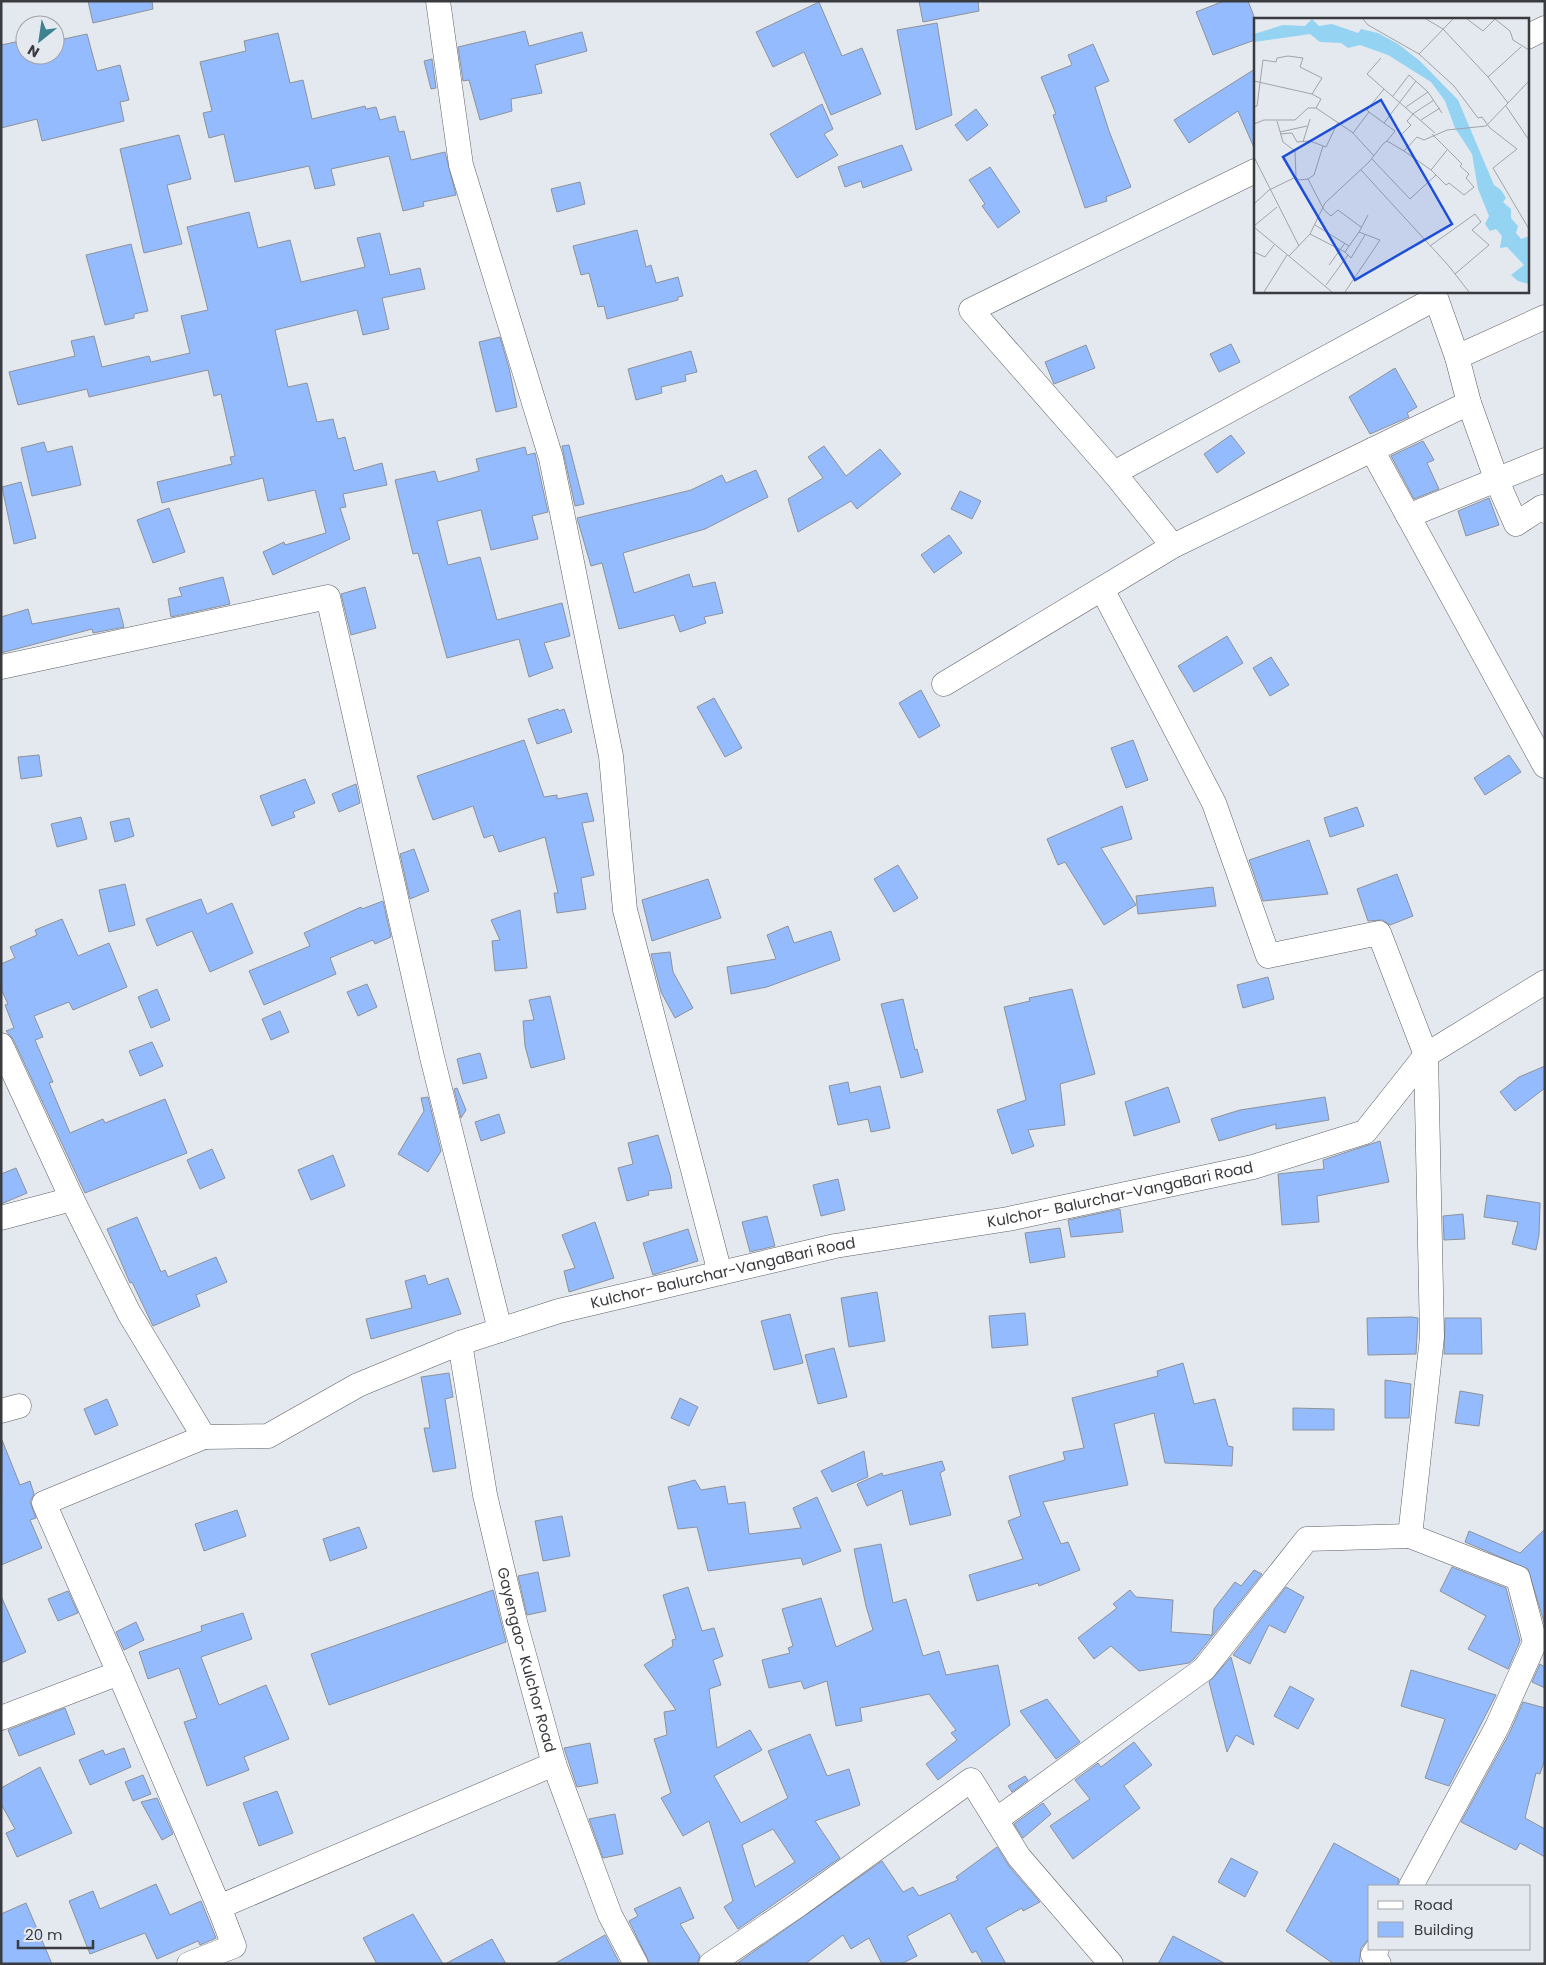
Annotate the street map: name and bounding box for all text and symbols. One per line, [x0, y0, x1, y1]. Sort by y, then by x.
north arrow [15, 15, 65, 65]
inset map [1254, 18, 1528, 292]
text: N [24, 40, 43, 63]
street label: Kulchor- Balurchar-VangaBari Road [986, 1156, 1255, 1232]
street label: Kulchor- Balurchar-VangaBari Road [588, 1232, 857, 1313]
street label: Gayengao- Kulchor Road [492, 1565, 561, 1755]
legend [1368, 1885, 1531, 1950]
text: Road [1414, 1894, 1453, 1915]
scale bar [18, 1918, 92, 1950]
text: Building [1414, 1919, 1474, 1940]
text: 20 m [25, 1924, 63, 1945]

